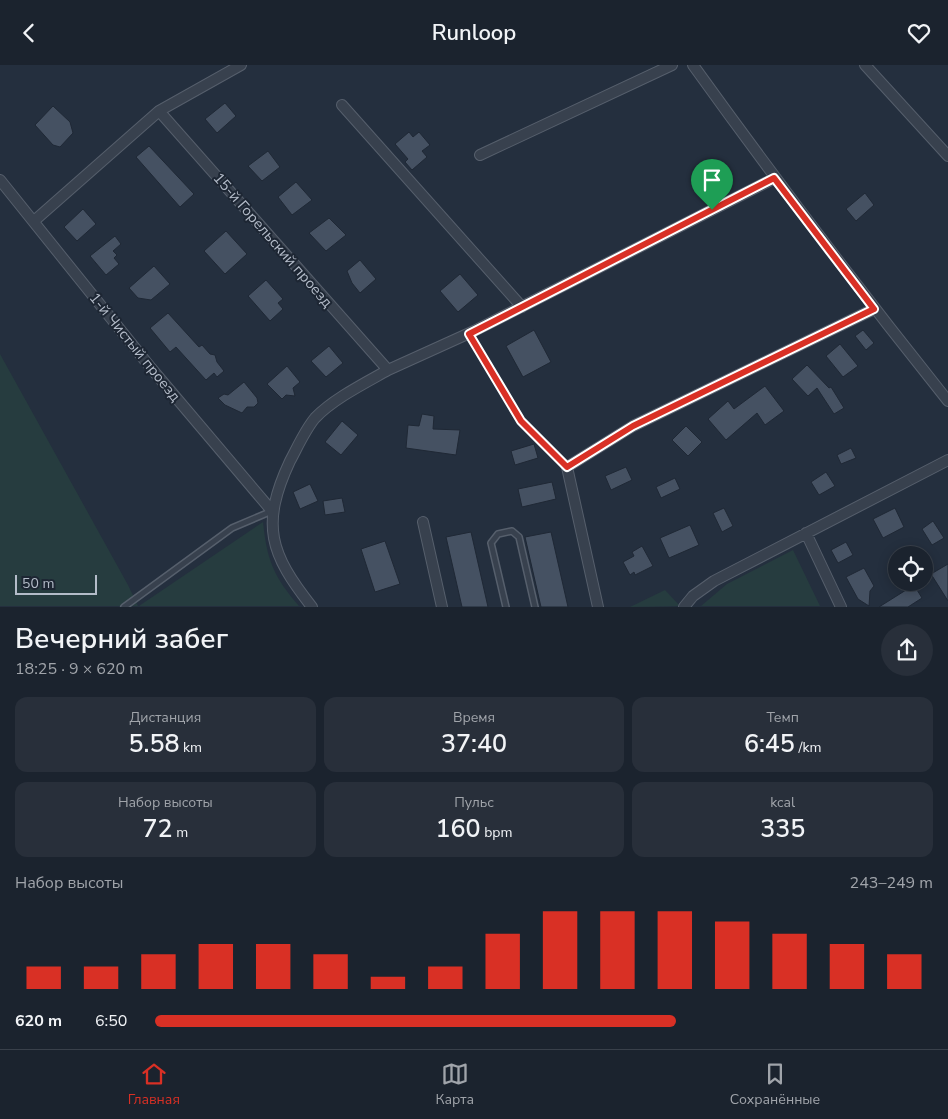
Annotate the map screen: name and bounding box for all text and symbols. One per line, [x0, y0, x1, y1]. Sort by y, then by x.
text: Runloop [432, 18, 516, 48]
icon: back [15, 19, 43, 47]
icon: heart [905, 19, 933, 47]
pin [691, 159, 733, 210]
icon: arrive [698, 166, 726, 194]
street label: 15-й Горельский проезд [209, 168, 337, 312]
street label: 1-й Чистый проезд [85, 288, 185, 406]
map controls [888, 546, 933, 591]
button: locate [888, 546, 933, 591]
scale bar [15, 572, 98, 595]
text: 50 m [22, 574, 54, 593]
text: Вечерний забег [15, 620, 228, 658]
button: share [881, 624, 933, 676]
text: 18:25 · 9 × 620 m [15, 658, 143, 680]
text: Дистанция [129, 708, 201, 727]
text: Время [453, 708, 495, 727]
text: Темп [766, 708, 799, 727]
text: 5.58 [129, 727, 180, 761]
text: 37:40 [441, 727, 507, 761]
text: 6:45 [744, 727, 795, 761]
text: km [180, 738, 202, 757]
text: /km [795, 738, 821, 757]
text: Набор высоты [118, 793, 213, 812]
text: Пульс [454, 793, 494, 812]
text: kcal [770, 793, 795, 812]
text: 72 [143, 812, 173, 846]
text: 160 [436, 812, 481, 846]
text: 335 [760, 812, 805, 846]
text: m [173, 823, 188, 842]
text: bpm [481, 823, 512, 842]
text: Набор высоты [15, 872, 123, 894]
text: 243–249 m [850, 872, 933, 894]
text: 620 m [15, 1010, 62, 1032]
text: 6:50 [95, 1010, 127, 1032]
tab: Главная [128, 1060, 180, 1109]
tab: Карта [436, 1060, 474, 1109]
tab: Сохранённые [730, 1060, 820, 1109]

